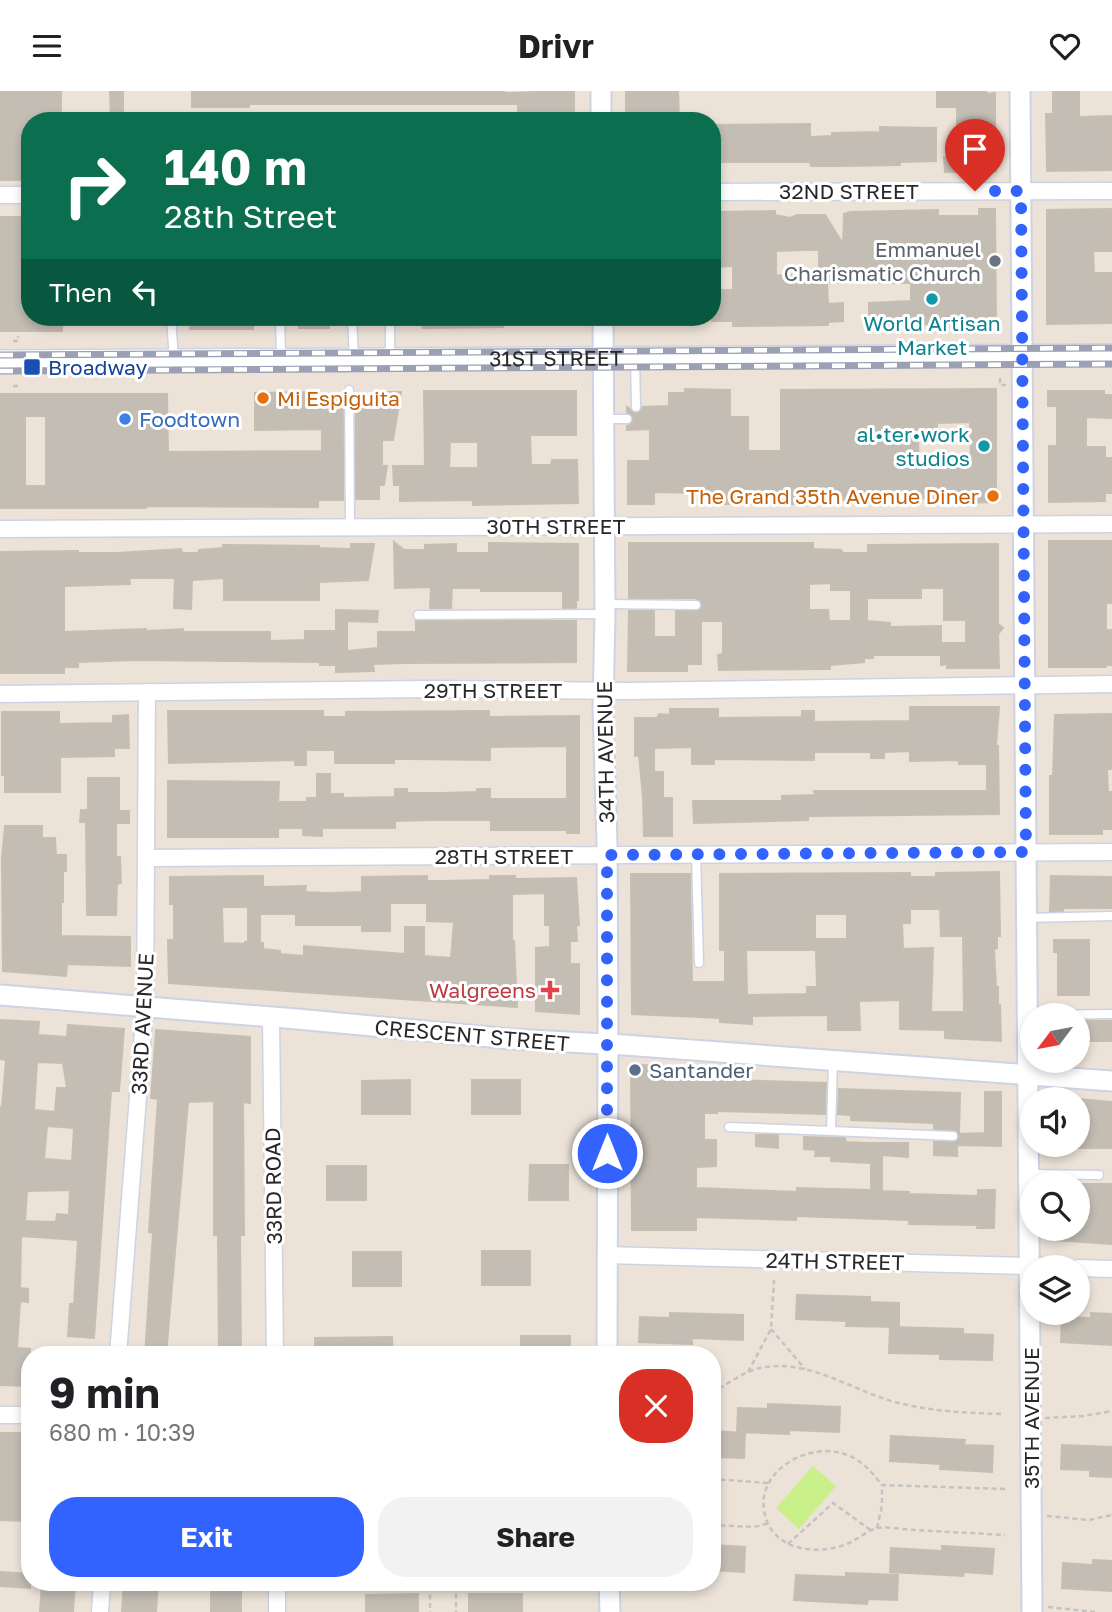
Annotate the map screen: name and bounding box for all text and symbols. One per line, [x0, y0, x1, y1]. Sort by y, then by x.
icon: menu [28, 27, 66, 65]
text: Drivr [518, 27, 594, 65]
icon: heart [1046, 27, 1084, 65]
pin [945, 119, 1005, 191]
icon: arrive [956, 130, 994, 168]
text: 140 m [164, 137, 307, 196]
icon: right [49, 140, 140, 231]
street label: 32ND STREET [779, 178, 919, 204]
text: 28th Street [164, 197, 337, 235]
place label: Emmanuel Charismatic Church [784, 236, 981, 286]
marker: Emmanuel Charismatic Church [987, 253, 1003, 269]
icon: left [126, 273, 164, 311]
text: Then [49, 277, 112, 308]
marker: World Artisan Market [924, 291, 940, 307]
place label: World Artisan Market [863, 310, 1001, 360]
street label: 31ST STREET [489, 345, 623, 371]
place label: Broadway [48, 354, 147, 380]
marker: Broadway [22, 357, 42, 377]
place label: Mi Espiguita [277, 385, 400, 411]
marker: Mi Espiguita [255, 390, 271, 406]
place label: Foodtown [139, 406, 240, 432]
marker: Foodtown [117, 411, 133, 427]
place label: al•ter•work studios [856, 421, 970, 471]
marker: al•ter•work studios [976, 438, 992, 454]
place label: The Grand 35th Avenue Diner [686, 483, 979, 509]
marker: The Grand 35th Avenue Diner [985, 488, 1001, 504]
street label: 30TH STREET [487, 513, 625, 539]
street label: 29TH STREET [424, 677, 562, 703]
street label: 34TH AVENUE [591, 681, 619, 823]
street label: 28TH STREET [435, 843, 573, 869]
street label: 33RD AVENUE [125, 952, 159, 1096]
place label: Walgreens [429, 977, 536, 1003]
marker: Walgreens [542, 982, 558, 998]
north arrow [1020, 1003, 1090, 1073]
map controls [1020, 1003, 1090, 1325]
street label: CRESCENT STREET [373, 1014, 571, 1056]
place label: Santander [649, 1057, 753, 1083]
marker: Santander [627, 1062, 643, 1078]
button: sound [1020, 1087, 1090, 1157]
position arrow [570, 1116, 644, 1190]
street label: 33RD ROAD [259, 1127, 287, 1245]
button: search [1020, 1171, 1090, 1241]
street label: 24TH STREET [765, 1247, 905, 1275]
button: layers [1020, 1255, 1090, 1325]
street label: 35TH AVENUE [1018, 1347, 1044, 1489]
text: 9 min [49, 1367, 160, 1417]
button: close [619, 1369, 693, 1443]
text: 680 m · 10:39 [49, 1418, 195, 1446]
button: Exit [49, 1497, 364, 1577]
button: Share [378, 1497, 693, 1577]

